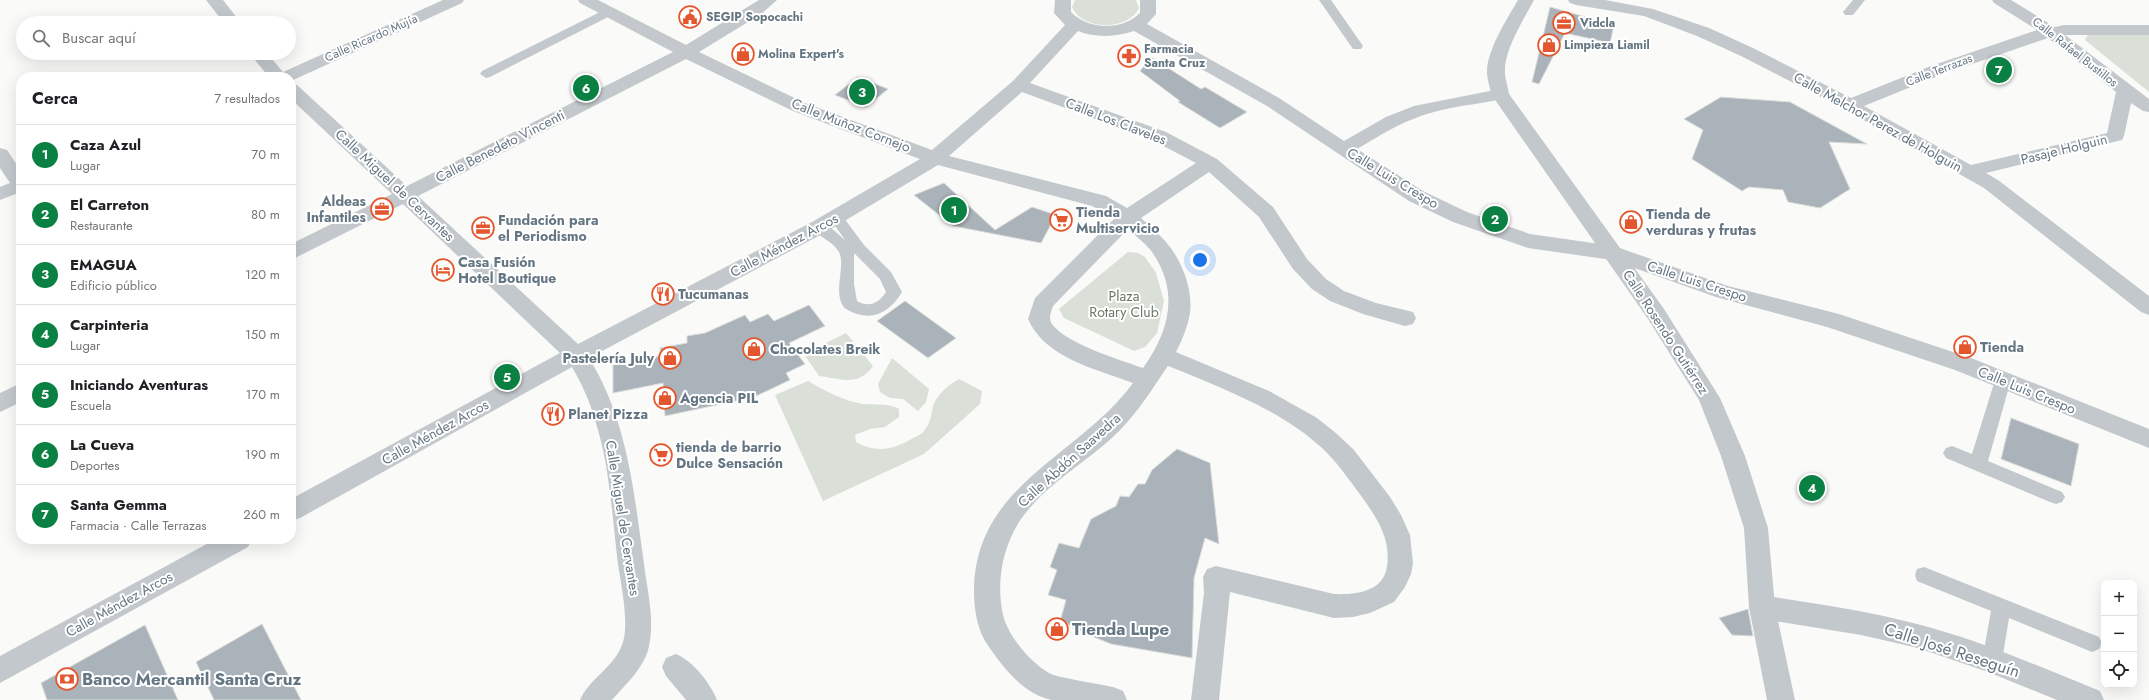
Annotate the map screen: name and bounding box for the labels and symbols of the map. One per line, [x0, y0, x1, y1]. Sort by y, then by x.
public building icon: SEGIP Sopocachi [677, 4, 703, 30]
place label: SEGIP Sopocachi [706, 8, 803, 26]
street label: Calle Ricardo Mujía [322, 9, 420, 66]
office icon: Vidcla [1551, 10, 1577, 36]
street label: Calle Rafael Bustillos [2028, 13, 2122, 91]
place label: Vidcla [1579, 14, 1615, 32]
shop icon: Limpieza Liamil [1536, 32, 1562, 58]
place label: Limpieza Liamil [1564, 36, 1650, 54]
place label: Farmacia Santa Cruz [1144, 40, 1206, 72]
shop icon: Molina Expert's [730, 41, 756, 67]
pharmacy icon: Farmacia Santa Cruz [1116, 43, 1142, 69]
place label: Molina Expert's [758, 45, 844, 63]
street label: Calle Terrazas [1903, 49, 1975, 91]
pin: 7 [1986, 55, 2012, 85]
street label: Calle Melchor Perez de Holguin [1790, 67, 1966, 177]
pin: 6 [573, 73, 599, 103]
pin: 3 [849, 77, 875, 107]
street label: Calle Muñoz Cornejo [789, 93, 914, 157]
street label: Calle Los Claveles [1063, 93, 1170, 150]
street label: Calle Benedeto Vincenti [432, 105, 568, 187]
street label: Calle Miguel de Cervantes [331, 124, 459, 246]
street label: Pasaje Holguin [2019, 129, 2109, 169]
street label: Calle Luis Crespo [1343, 143, 1443, 213]
place label: Aldeas Infantiles [307, 191, 367, 227]
pin: 1 [941, 195, 967, 225]
office icon: Aldeas Infantiles [369, 196, 395, 222]
place label: Tienda Multiservicio [1076, 202, 1159, 238]
pin: 2 [1482, 204, 1508, 234]
place label: Tienda de verduras y frutas [1645, 204, 1757, 240]
supermarket icon: Tienda Multiservicio [1048, 207, 1074, 233]
street label: Calle Méndez Arcos [727, 208, 842, 282]
shop icon: Tienda de verduras y frutas [1618, 209, 1644, 235]
place label: Fundación para el Periodismo [498, 210, 599, 246]
office icon: Fundación para el Periodismo [470, 215, 496, 241]
your location [1190, 250, 1210, 270]
place label: Casa Fusión Hotel Boutique [458, 252, 556, 288]
street label: Calle Luis Crespo [1645, 255, 1750, 307]
hotel icon: Casa Fusión Hotel Boutique [430, 257, 456, 283]
street label: Calle Rosendo Gutiérrez [1618, 266, 1714, 399]
restaurant icon: Tucumanas [650, 281, 676, 307]
place label: Tucumanas [678, 284, 749, 304]
park label: Plaza Rotary Club [1089, 286, 1159, 322]
shop icon: Tienda [1952, 334, 1978, 360]
shop icon: Chocolates Breik [741, 336, 767, 362]
place label: Tienda [1980, 337, 2024, 357]
place label: Chocolates Breik [770, 339, 880, 359]
shop icon: Pastelería July [657, 345, 683, 371]
place label: Pastelería July [562, 348, 655, 368]
street label: Calle Luis Crespo [1975, 361, 2079, 419]
pin: 5 [494, 362, 520, 392]
shop icon: Agencia PIL [652, 385, 678, 411]
place label: Agencia PIL [679, 388, 759, 408]
street label: Calle Méndez Arcos [378, 394, 492, 470]
restaurant icon: Planet Pizza [540, 401, 566, 427]
place label: Planet Pizza [568, 404, 648, 424]
street label: Calle Abdón Saavedra [1013, 408, 1125, 512]
place label: tienda de barrio Dulce Sensación [676, 437, 783, 473]
street label: Calle Miguel de Cervantes [601, 439, 645, 597]
supermarket icon: tienda de barrio Dulce Sensación [648, 442, 674, 468]
pin: 4 [1799, 473, 1825, 503]
street label: Calle Méndez Arcos [62, 566, 176, 642]
shop icon: Tienda Lupe [1044, 616, 1070, 642]
place label: Tienda Lupe [1072, 617, 1169, 641]
street label: Calle José Reseguín [1881, 617, 2023, 683]
bank icon: Banco Mercantil Santa Cruz [54, 666, 80, 692]
place label: Banco Mercantil Santa Cruz [82, 667, 301, 691]

